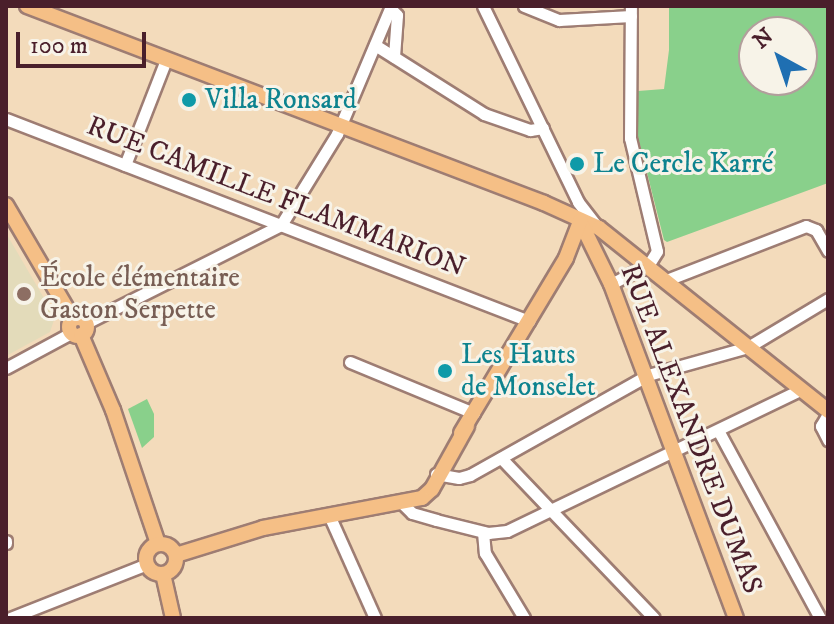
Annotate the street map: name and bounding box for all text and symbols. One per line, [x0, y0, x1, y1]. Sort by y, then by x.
scale bar [20, 16, 150, 66]
north arrow [738, 16, 818, 96]
text: N [748, 23, 779, 55]
text: 100 m [30, 31, 88, 61]
place label: Villa Ronsard [205, 83, 357, 117]
marker: Villa Ronsard [180, 91, 198, 109]
street label: RUE CAMILLE FLAMMARION [82, 109, 470, 285]
place label: Le Cercle Karré [593, 147, 773, 181]
marker: Le Cercle Karré [568, 155, 586, 173]
street label: RUE ALEXANDRE DUMAS [613, 260, 769, 598]
place label: École élémentaire Gaston Serpette [40, 261, 240, 327]
marker: École élémentaire Gaston Serpette [15, 285, 33, 303]
place label: Les Hauts de Monselet [461, 338, 596, 404]
marker: Les Hauts de Monselet [436, 362, 454, 380]

